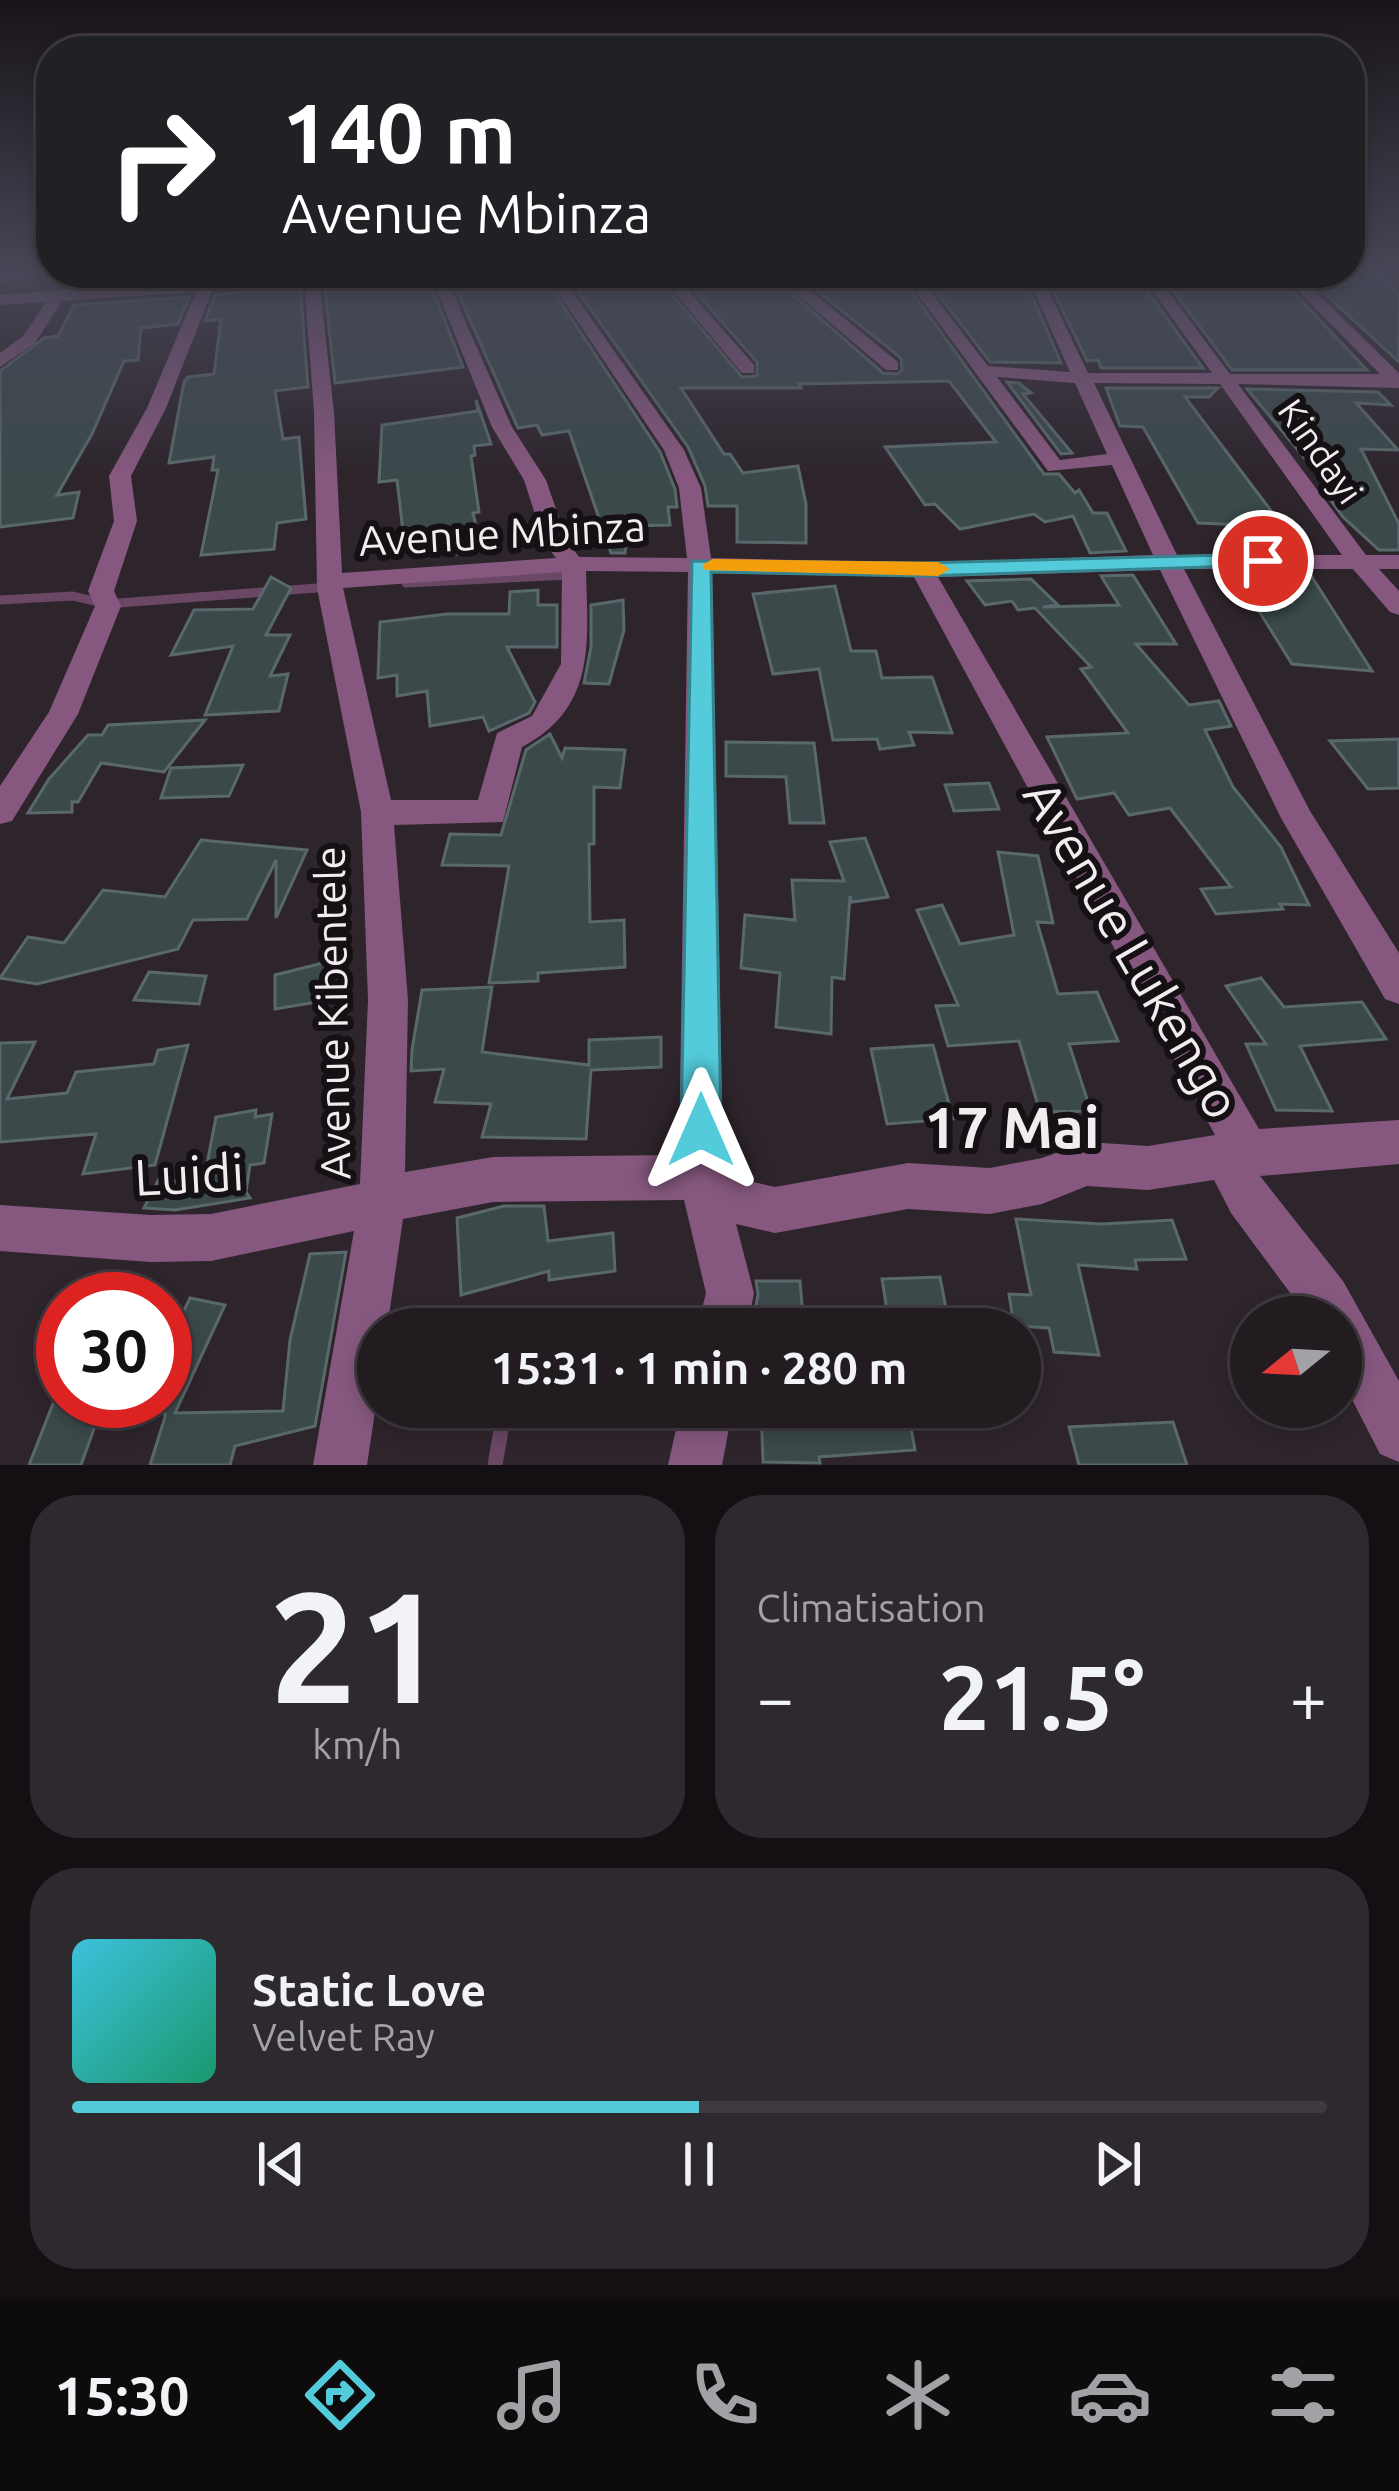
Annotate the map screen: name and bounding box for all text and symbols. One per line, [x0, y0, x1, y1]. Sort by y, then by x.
icon: right [84, 84, 240, 240]
text: 140 m [282, 85, 516, 179]
text: Avenue Mbinza [282, 183, 651, 243]
street label: Kindayi [1270, 391, 1372, 511]
street label: Avenue Mbinza [357, 502, 647, 564]
pin [1212, 510, 1314, 612]
icon: arrive [1230, 528, 1296, 594]
street label: Avenue Lukengo [1013, 770, 1253, 1128]
street label: Avenue Kibentele [306, 846, 358, 1180]
position arrow [638, 1067, 764, 1193]
district label: 17 Mai [924, 1095, 1100, 1159]
street label: Luidi [133, 1142, 245, 1206]
speed limit sign: 30 [36, 1272, 192, 1428]
north arrow [1230, 1296, 1362, 1428]
map controls [1230, 1296, 1362, 1428]
text: 15:31 · 1 min · 280 m [491, 1342, 907, 1393]
text: 21 [269, 1558, 445, 1732]
text: Climatisation [757, 1586, 985, 1629]
text: 21.5° [939, 1646, 1145, 1747]
text: − [757, 1660, 794, 1734]
text: + [1290, 1660, 1327, 1734]
text: km/h [312, 1723, 402, 1766]
text: Static Love [252, 1964, 486, 2015]
text: Velvet Ray [252, 2015, 435, 2058]
icon: previous [248, 2131, 314, 2197]
icon: pause [666, 2131, 732, 2197]
icon: next [1085, 2131, 1151, 2197]
icon: directions [298, 2353, 382, 2437]
icon: music [490, 2353, 574, 2437]
icon: phone [683, 2353, 767, 2437]
icon: climate [876, 2353, 960, 2437]
icon: car [1068, 2353, 1152, 2437]
icon: filters [1261, 2353, 1345, 2437]
text: 15:30 [54, 2365, 189, 2425]

